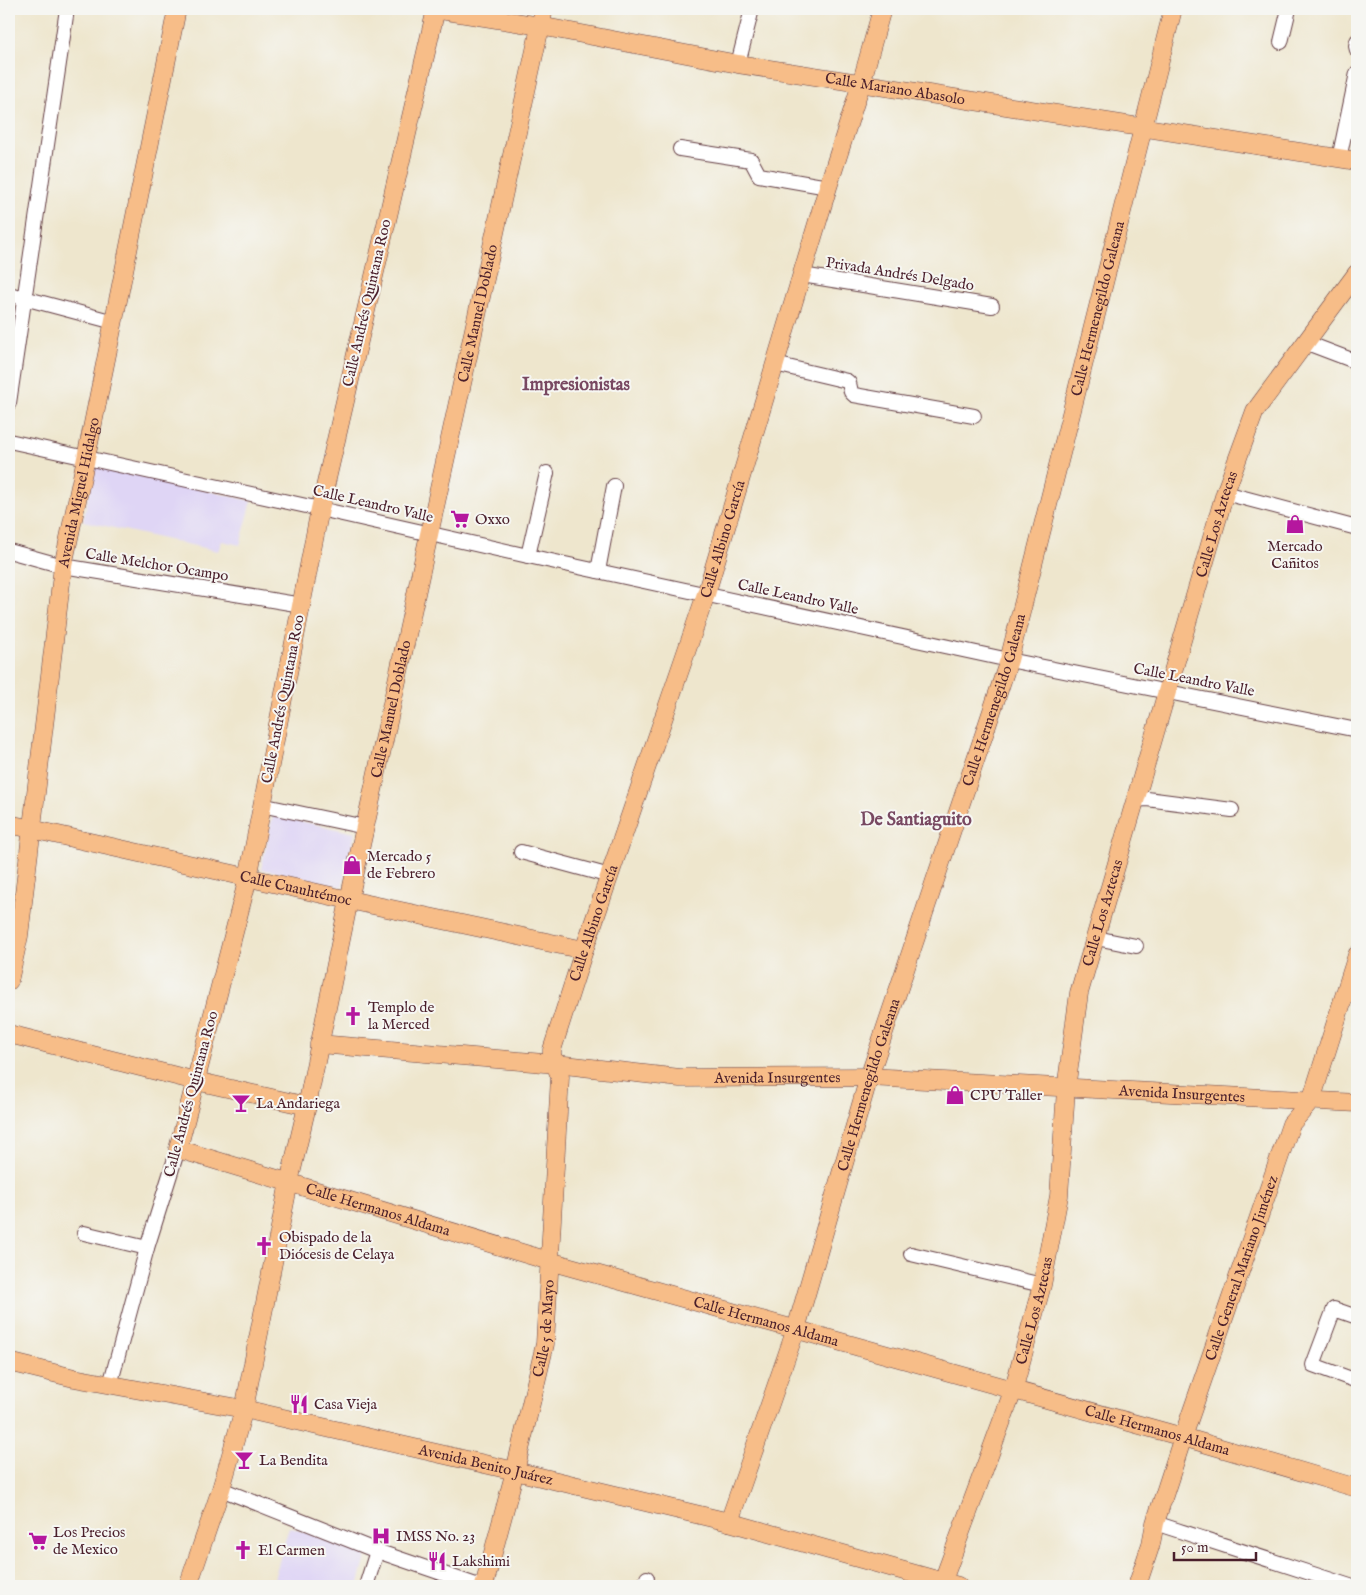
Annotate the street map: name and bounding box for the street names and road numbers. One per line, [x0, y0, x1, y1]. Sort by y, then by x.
street label: Calle Mariano Abasolo [824, 68, 967, 109]
street label: Calle Andrés Quintana Roo [338, 217, 396, 389]
street label: Calle Hermenegildo Galeana [1066, 218, 1129, 398]
street label: Calle Manuel Doblado [453, 242, 502, 384]
street label: Privada Andrés Delgado [825, 253, 975, 295]
street label: Avenida Miguel Hidalgo [53, 416, 104, 570]
street label: Calle Los Aztecas [1191, 468, 1242, 580]
street label: Calle Albino García [696, 477, 749, 600]
street label: Calle Leandro Valle [311, 481, 435, 527]
street label: Calle Melchor Ocampo [84, 544, 230, 586]
street label: Calle Leandro Valle [736, 575, 860, 619]
street label: Calle Hermenegildo Galeana [958, 611, 1030, 789]
street label: Calle Andrés Quintana Roo [257, 613, 309, 785]
street label: Calle Manuel Doblado [366, 638, 415, 780]
street label: Calle Leandro Valle [1132, 659, 1256, 701]
street label: Calle Los Aztecas [1078, 857, 1127, 968]
street label: Calle Albino García [565, 862, 622, 984]
street label: Calle Cuauhtémoc [238, 866, 354, 910]
street label: Calle Hermenegildo Galeana [833, 995, 904, 1173]
street label: Calle Andrés Quintana Roo [160, 1009, 222, 1179]
street label: Avenida Insurgentes [713, 1068, 841, 1087]
street label: Avenida Insurgentes [1117, 1081, 1246, 1107]
street label: Calle General Mariano Jiménez [1201, 1173, 1282, 1363]
street label: Calle Hermanos Aldama [303, 1179, 453, 1240]
street label: Calle Los Aztecas [1011, 1255, 1057, 1367]
street label: Calle 5 de Mayo [528, 1279, 558, 1379]
street label: Calle Hermanos Aldama [691, 1292, 841, 1351]
street label: Calle Hermanos Aldama [1082, 1401, 1233, 1460]
street label: Avenida Benito Juárez [416, 1440, 555, 1489]

